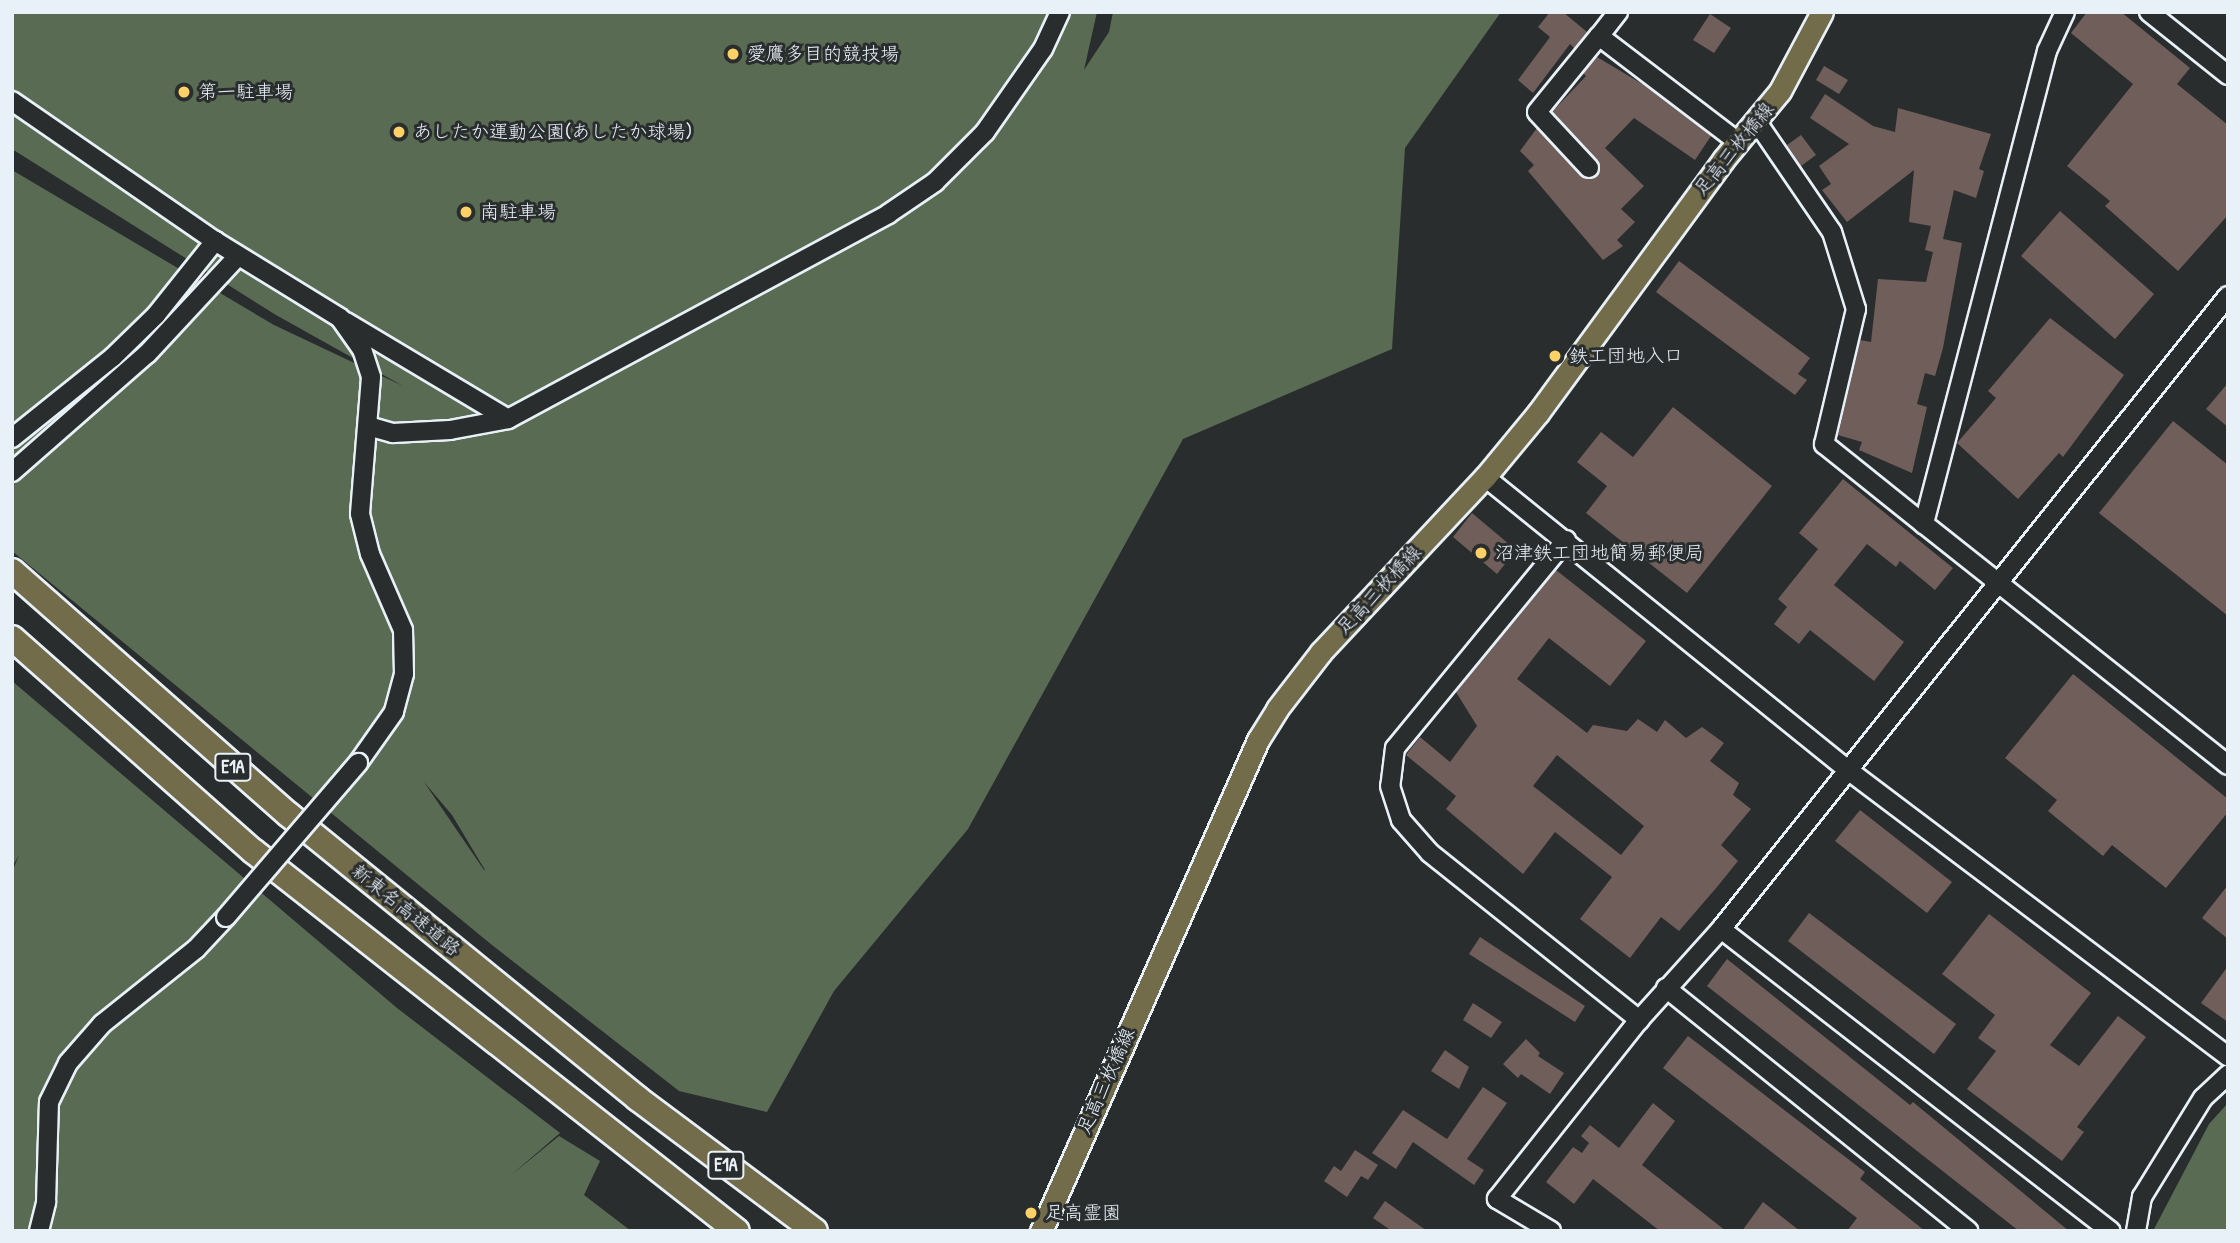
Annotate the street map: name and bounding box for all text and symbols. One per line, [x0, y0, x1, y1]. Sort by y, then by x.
place label: 愛鷹多目的競技場 [747, 43, 899, 65]
marker: 愛鷹多目的競技場 [725, 46, 741, 62]
place label: 第一駐車場 [198, 81, 293, 103]
marker: 第一駐車場 [176, 84, 192, 100]
street label: 足高三枚橋線 [1689, 98, 1779, 200]
place label: あしたか運動公園(あしたか球場) [413, 121, 692, 143]
marker: あしたか運動公園(あしたか球場) [391, 124, 407, 140]
place label: 南駐車場 [480, 201, 556, 223]
marker: 南駐車場 [458, 204, 474, 220]
place label: 鉄工団地入口 [1569, 345, 1683, 367]
marker: 鉄工団地入口 [1547, 348, 1563, 364]
street label: 足高三枚橋線 [1332, 541, 1426, 639]
place label: 沼津鉄工団地簡易郵便局 [1495, 542, 1704, 564]
marker: 沼津鉄工団地簡易郵便局 [1473, 545, 1489, 561]
road number: E1A [214, 752, 252, 782]
street label: 新東名高速道路 [347, 859, 465, 961]
street label: 足高三枚橋線 [1072, 1024, 1140, 1138]
road number: E1A [707, 1150, 745, 1180]
place label: 足高霊園 [1045, 1202, 1121, 1224]
marker: 足高霊園 [1023, 1205, 1039, 1221]

